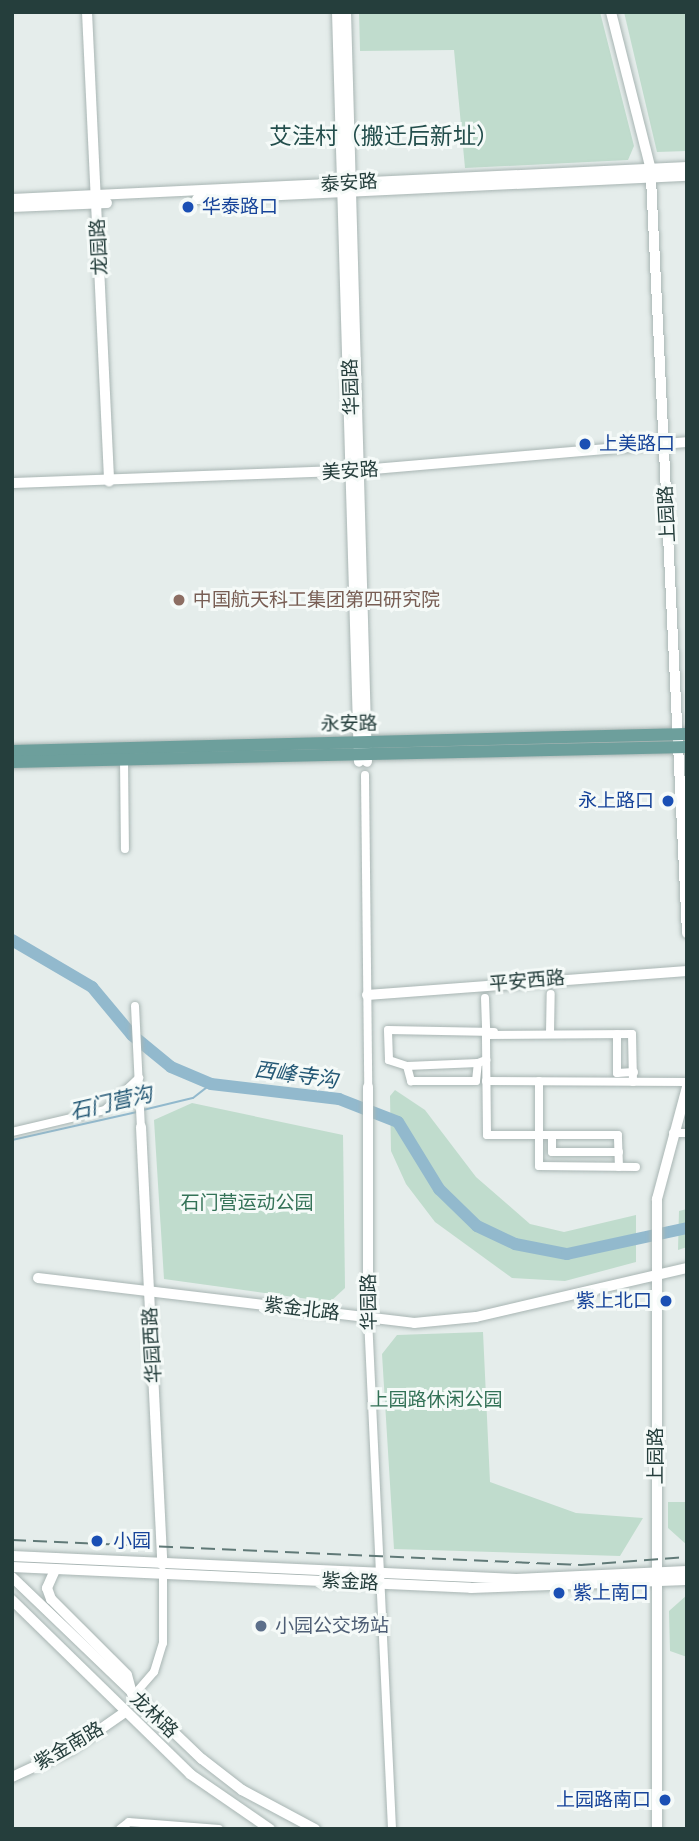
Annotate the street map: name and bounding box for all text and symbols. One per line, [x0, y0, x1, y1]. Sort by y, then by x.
district label: 艾洼村（搬迁后新址） [269, 122, 499, 150]
street label: 泰安路 [320, 170, 378, 196]
place label: 华泰路口 [202, 196, 278, 218]
marker: 华泰路口 [180, 199, 196, 215]
street label: 龙园路 [86, 218, 112, 276]
street label: 华园路 [339, 358, 363, 416]
place label: 上美路口 [599, 433, 675, 455]
marker: 上美路口 [577, 436, 593, 452]
street label: 美安路 [321, 458, 379, 484]
street label: 上园路 [654, 485, 680, 543]
place label: 中国航天科工集团第四研究院 [193, 589, 440, 611]
marker: 中国航天科工集团第四研究院 [171, 592, 187, 608]
street label: 永安路 [320, 712, 378, 736]
place label: 永上路口 [578, 790, 654, 812]
marker: 永上路口 [660, 793, 676, 809]
street label: 平安西路 [488, 966, 566, 996]
water label: 西峰寺沟 [253, 1057, 339, 1093]
water label: 石门营沟 [67, 1081, 155, 1125]
park label: 石门营运动公园 [181, 1192, 313, 1214]
street label: 华园路 [357, 1273, 381, 1331]
place label: 紫上北口 [576, 1290, 652, 1312]
street label: 紫金北路 [263, 1293, 341, 1325]
marker: 紫上北口 [658, 1293, 674, 1309]
street label: 华园西路 [139, 1306, 165, 1384]
park label: 上园路休闲公园 [370, 1389, 502, 1411]
street label: 上园路 [645, 1428, 667, 1484]
place label: 小园 [113, 1530, 151, 1552]
marker: 小园 [87, 1531, 107, 1551]
street label: 紫金路 [321, 1569, 379, 1595]
place label: 紫上南口 [573, 1582, 649, 1604]
marker: 紫上南口 [551, 1585, 567, 1601]
place label: 小园公交场站 [275, 1615, 389, 1637]
marker: 小园公交场站 [253, 1618, 269, 1634]
street label: 龙林路 [125, 1687, 183, 1743]
street label: 紫金南路 [30, 1717, 108, 1775]
place label: 上园路南口 [556, 1789, 651, 1811]
marker: 上园路南口 [657, 1792, 673, 1808]

